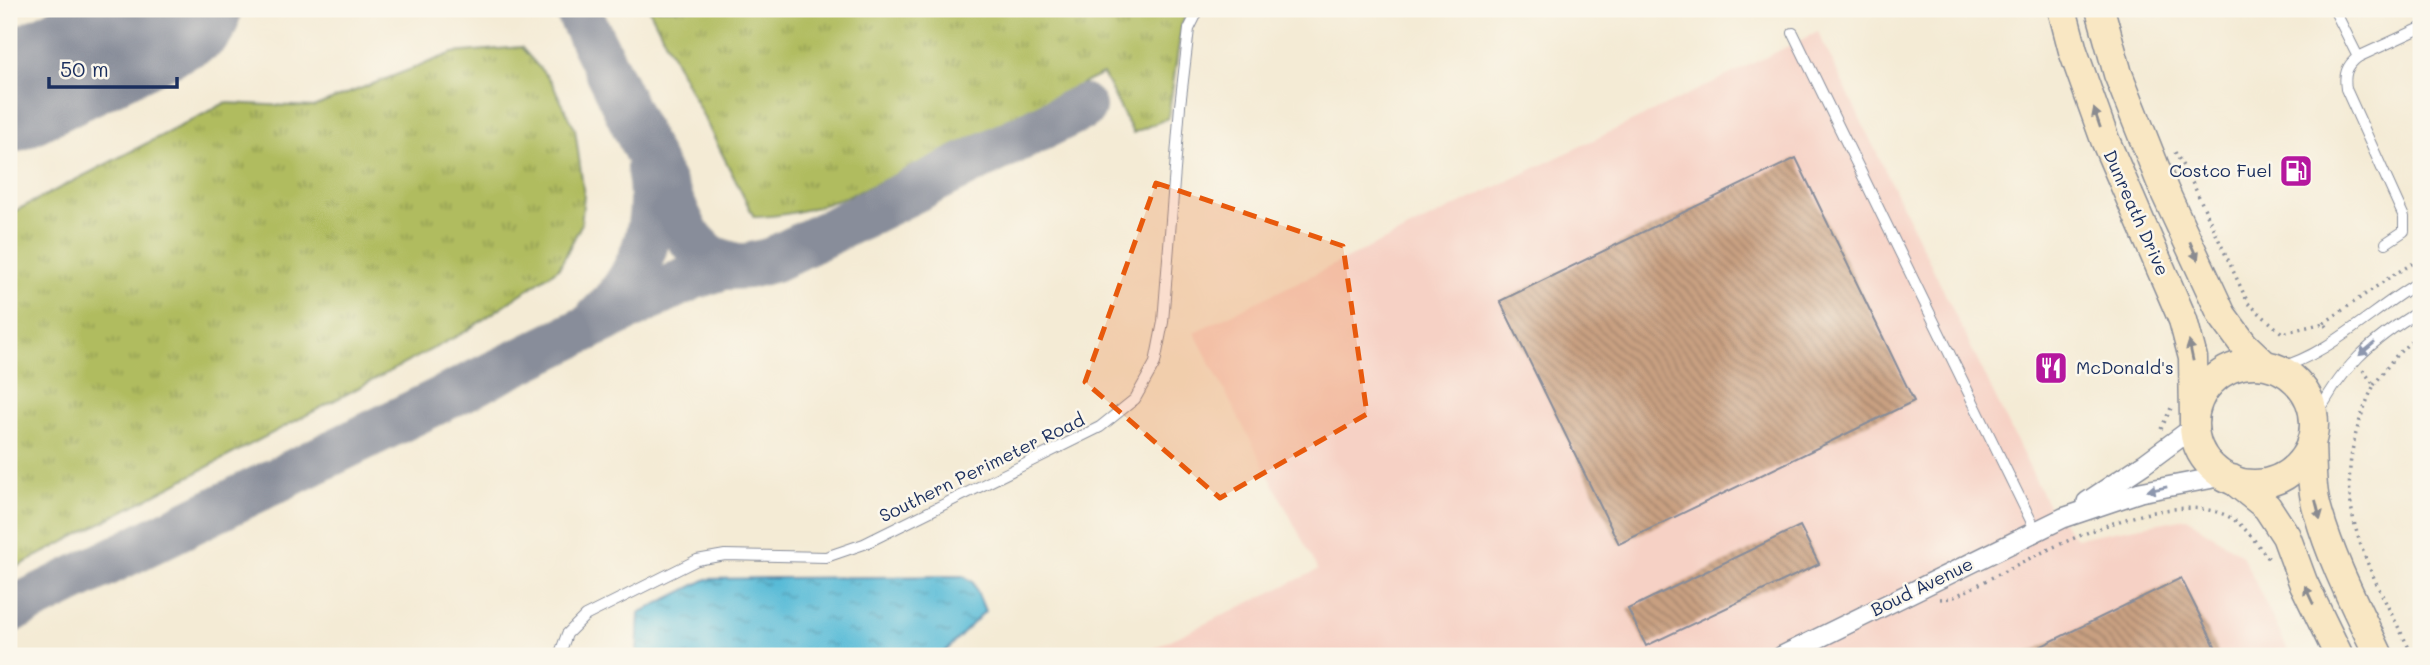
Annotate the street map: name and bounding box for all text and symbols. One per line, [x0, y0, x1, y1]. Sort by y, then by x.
scale bar [49, 46, 177, 90]
text: 50 m [60, 55, 109, 82]
one-way arrow [2091, 107, 2102, 128]
street label: Dunreath Drive [2098, 146, 2175, 279]
fuel station icon: Costco Fuel [2277, 152, 2315, 190]
place label: Costco Fuel [2169, 158, 2272, 182]
one-way arrow [2189, 241, 2200, 262]
one-way arrow [2185, 340, 2196, 362]
one-way arrow [2358, 341, 2376, 356]
restaurant icon: McDonald's [2032, 349, 2070, 387]
place label: McDonald's [2076, 355, 2174, 379]
street label: Southern Perimeter Road [875, 407, 1088, 527]
one-way arrow [2146, 483, 2168, 494]
one-way arrow [2313, 499, 2324, 521]
street label: Boud Avenue [1866, 551, 1977, 621]
one-way arrow [2304, 585, 2315, 605]

